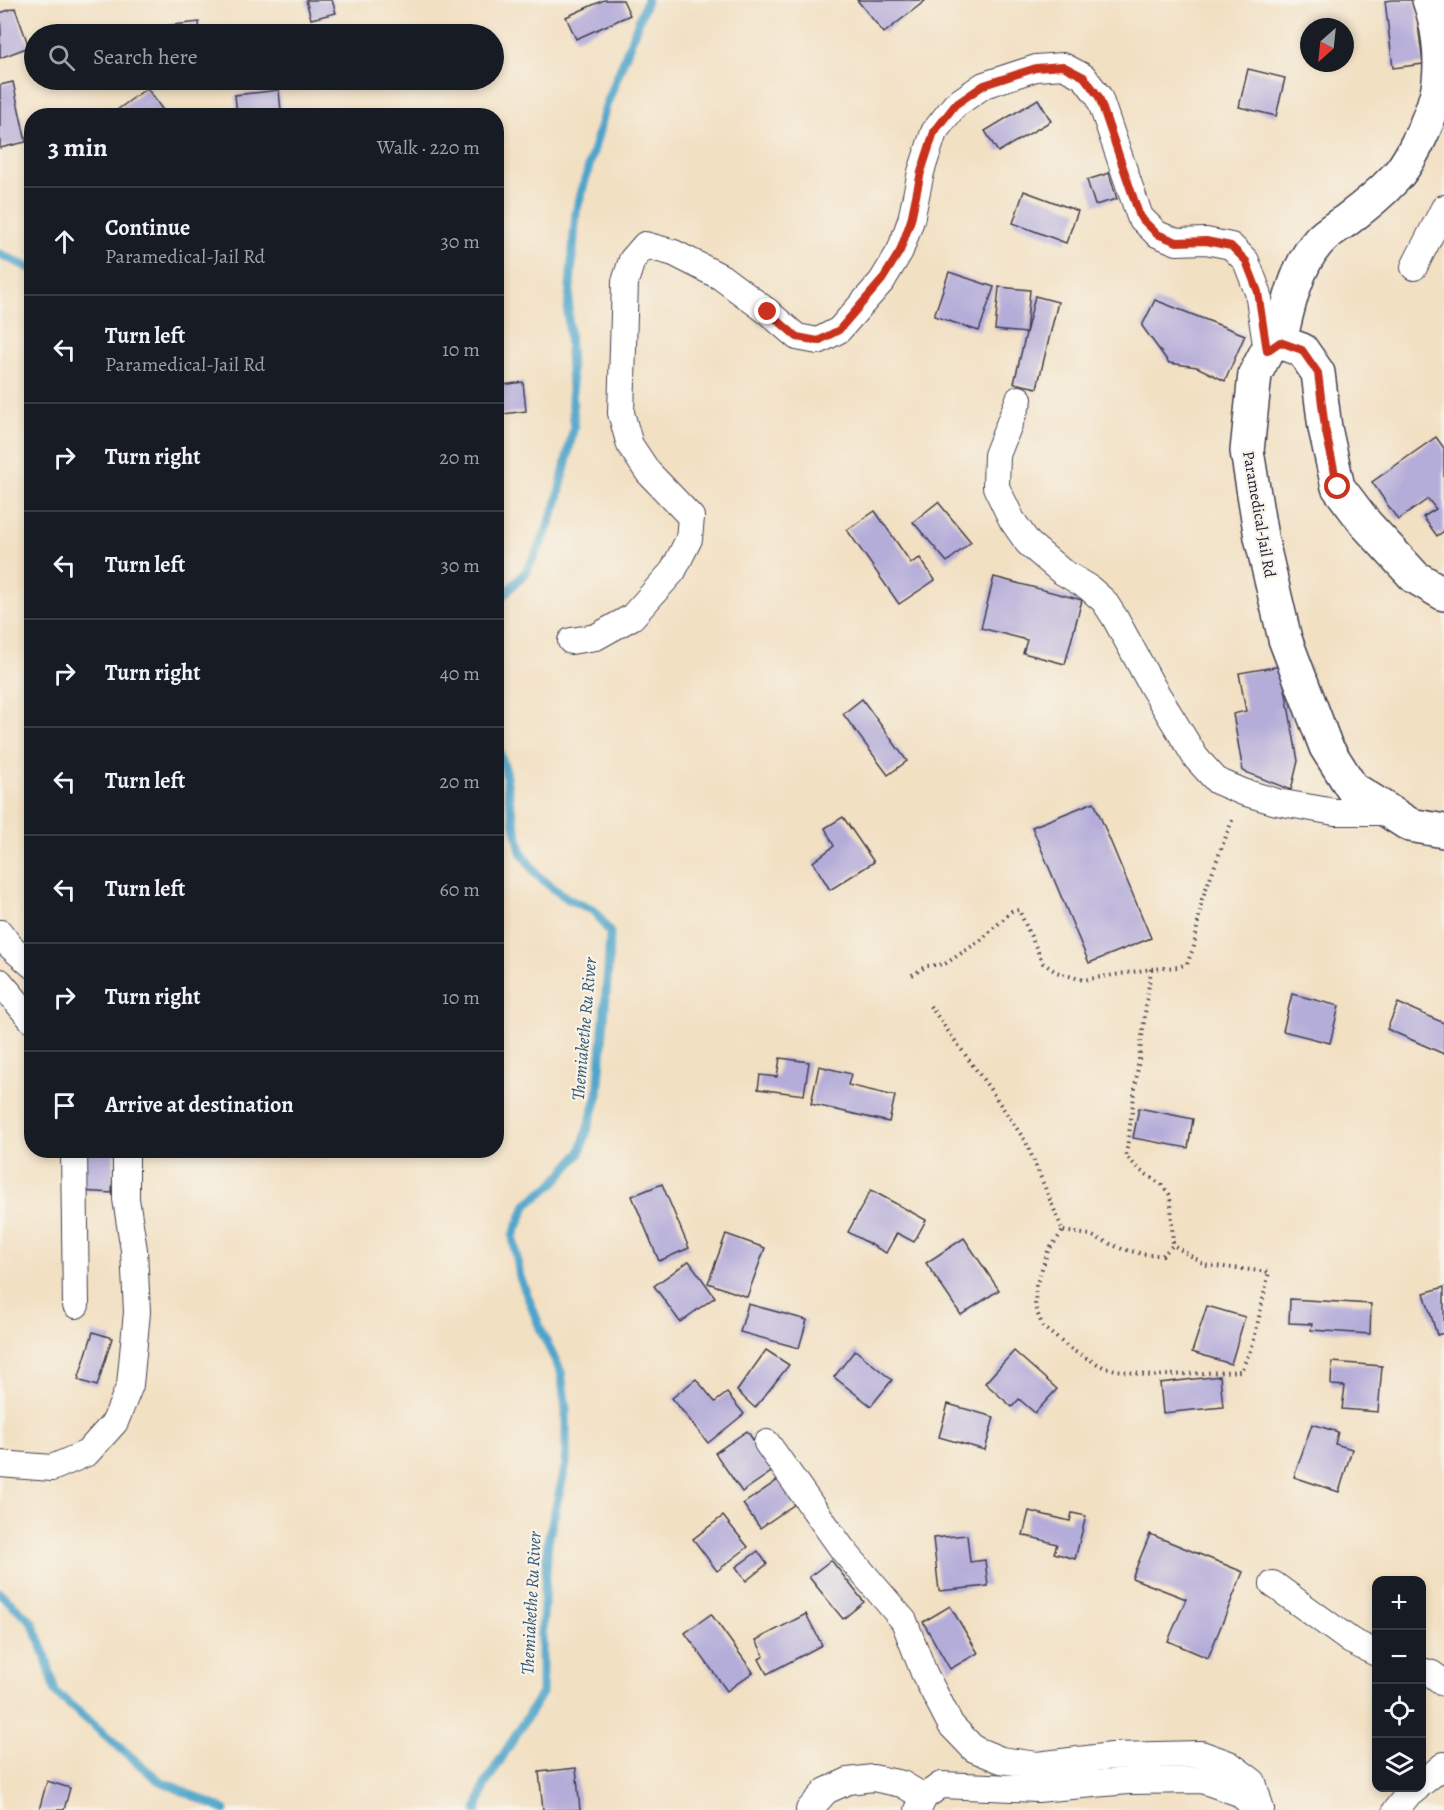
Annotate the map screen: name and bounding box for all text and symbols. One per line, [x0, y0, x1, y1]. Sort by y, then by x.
north arrow [1300, 18, 1354, 72]
search box [24, 24, 504, 90]
icon: search [45, 41, 78, 74]
text: Search here [93, 42, 198, 72]
text: 3 min [48, 130, 108, 165]
text: Walk · 220 m [377, 134, 480, 161]
text: Continue [105, 213, 190, 243]
icon: ahead [48, 225, 81, 258]
text: 30 m [440, 228, 480, 255]
text: Paramedical-Jail Rd [105, 243, 265, 270]
route end [754, 298, 780, 324]
text: Turn left [105, 321, 185, 351]
icon: left [48, 333, 81, 366]
text: 10 m [442, 336, 480, 363]
text: Paramedical-Jail Rd [105, 351, 265, 378]
icon: right [48, 441, 81, 474]
text: Turn right [105, 442, 201, 472]
text: 20 m [439, 444, 480, 471]
street label: Paramedical-Jail Rd [1237, 449, 1281, 580]
route start [1324, 473, 1350, 499]
icon: left [48, 549, 81, 582]
text: Turn left [105, 550, 185, 580]
text: 30 m [440, 552, 480, 579]
icon: right [48, 657, 81, 690]
text: Turn right [105, 658, 201, 688]
text: 40 m [440, 660, 480, 687]
icon: left [48, 765, 81, 798]
text: Turn left [105, 766, 185, 796]
text: 20 m [439, 768, 480, 795]
icon: left [48, 873, 81, 906]
text: Turn left [105, 874, 185, 904]
text: 60 m [440, 876, 480, 903]
water label: Themiakethe Ru River [566, 956, 602, 1102]
icon: right [48, 981, 81, 1014]
text: Turn right [105, 982, 201, 1012]
text: 10 m [442, 984, 480, 1011]
icon: arrive [48, 1089, 81, 1122]
text: Arrive at destination [105, 1090, 294, 1120]
water label: Themiakethe Ru River [515, 1530, 547, 1675]
map controls [1372, 1576, 1426, 1792]
button: + [1372, 1576, 1426, 1630]
button: − [1372, 1630, 1426, 1684]
button: locate [1372, 1684, 1426, 1738]
button: layers [1372, 1738, 1426, 1792]

